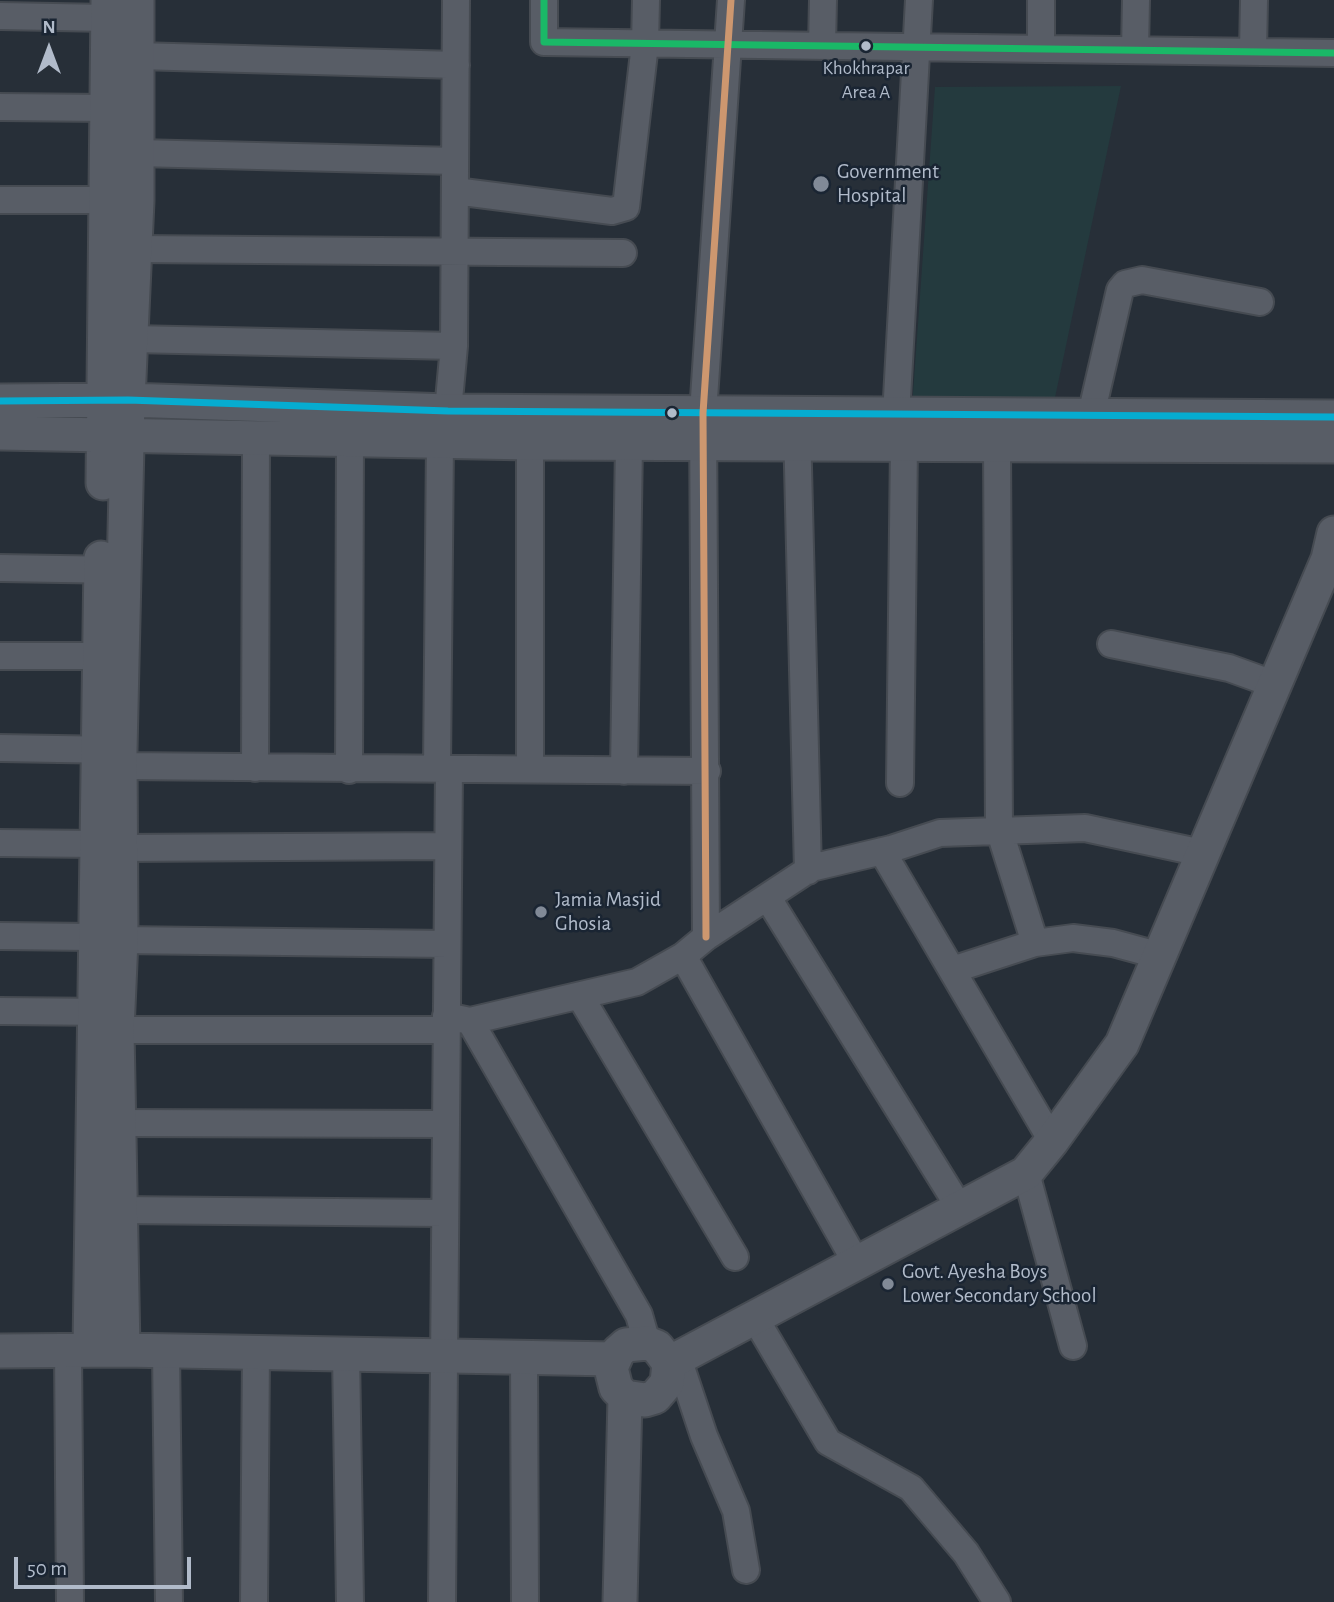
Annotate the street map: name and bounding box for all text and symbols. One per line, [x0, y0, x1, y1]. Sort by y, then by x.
north arrow [14, 14, 84, 84]
text: N [42, 18, 56, 37]
marker: Khokhrapar Area A [859, 39, 873, 53]
place label: Khokhrapar Area A [822, 57, 910, 101]
place label: Government Hospital [837, 159, 939, 209]
marker: Government Hospital [811, 174, 831, 194]
unlabelled marker [665, 406, 679, 420]
place label: Jamia Masjid Ghosia [555, 887, 661, 937]
marker: Jamia Masjid Ghosia [533, 904, 549, 920]
place label: Govt. Ayesha Boys Lower Secondary School [902, 1259, 1097, 1309]
marker: Govt. Ayesha Boys Lower Secondary School [880, 1276, 896, 1292]
scale bar [18, 1542, 194, 1586]
text: 50 m [27, 1558, 67, 1579]

